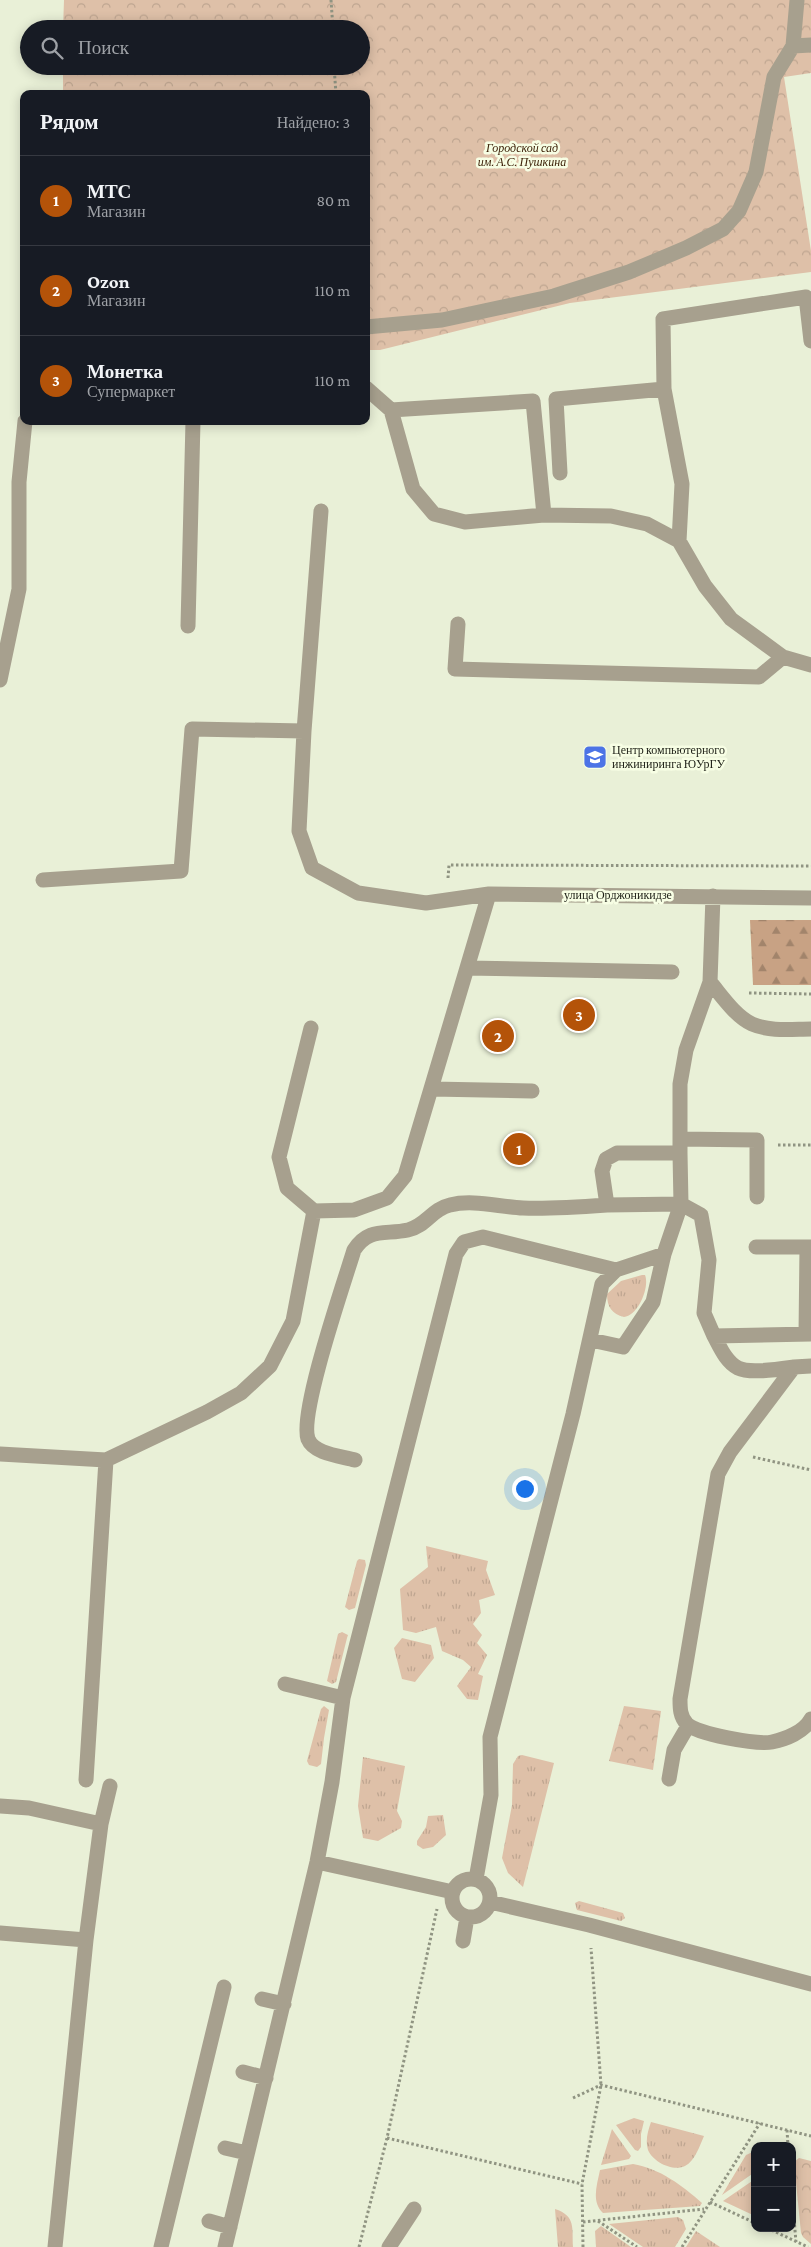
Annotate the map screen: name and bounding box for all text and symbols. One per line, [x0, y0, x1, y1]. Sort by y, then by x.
search box [20, 20, 370, 75]
icon: search [38, 34, 66, 62]
text: Поиск [78, 37, 129, 58]
text: Рядом [40, 110, 99, 134]
text: Найдено: 3 [277, 114, 350, 131]
park label: Городской сад им. А.С. Пушкина [478, 141, 566, 169]
text: МТС [87, 181, 131, 202]
text: 1 [53, 192, 59, 209]
text: 80 m [316, 192, 350, 209]
text: Магазин [87, 203, 145, 220]
text: Ozon [87, 271, 130, 292]
text: 2 [52, 282, 60, 299]
text: 110 m [314, 282, 350, 299]
text: Магазин [87, 292, 145, 309]
text: Монетка [87, 361, 163, 382]
text: 3 [52, 372, 60, 389]
text: 110 m [314, 372, 350, 389]
text: Супермаркет [87, 383, 175, 400]
place label: Центр компьютерного инжиниринга ЮУрГУ [612, 743, 725, 771]
school or university icon: Центр компьютерного инжиниринга ЮУрГУ [582, 744, 608, 770]
street label: улица Орджоникидзе [564, 888, 672, 902]
pin: 3 [563, 996, 595, 1034]
pin: 2 [482, 1017, 514, 1055]
pin: 1 [503, 1130, 535, 1168]
your location [512, 1476, 538, 1502]
map controls [751, 2142, 796, 2232]
button: + [751, 2142, 796, 2187]
button: − [751, 2187, 796, 2232]

